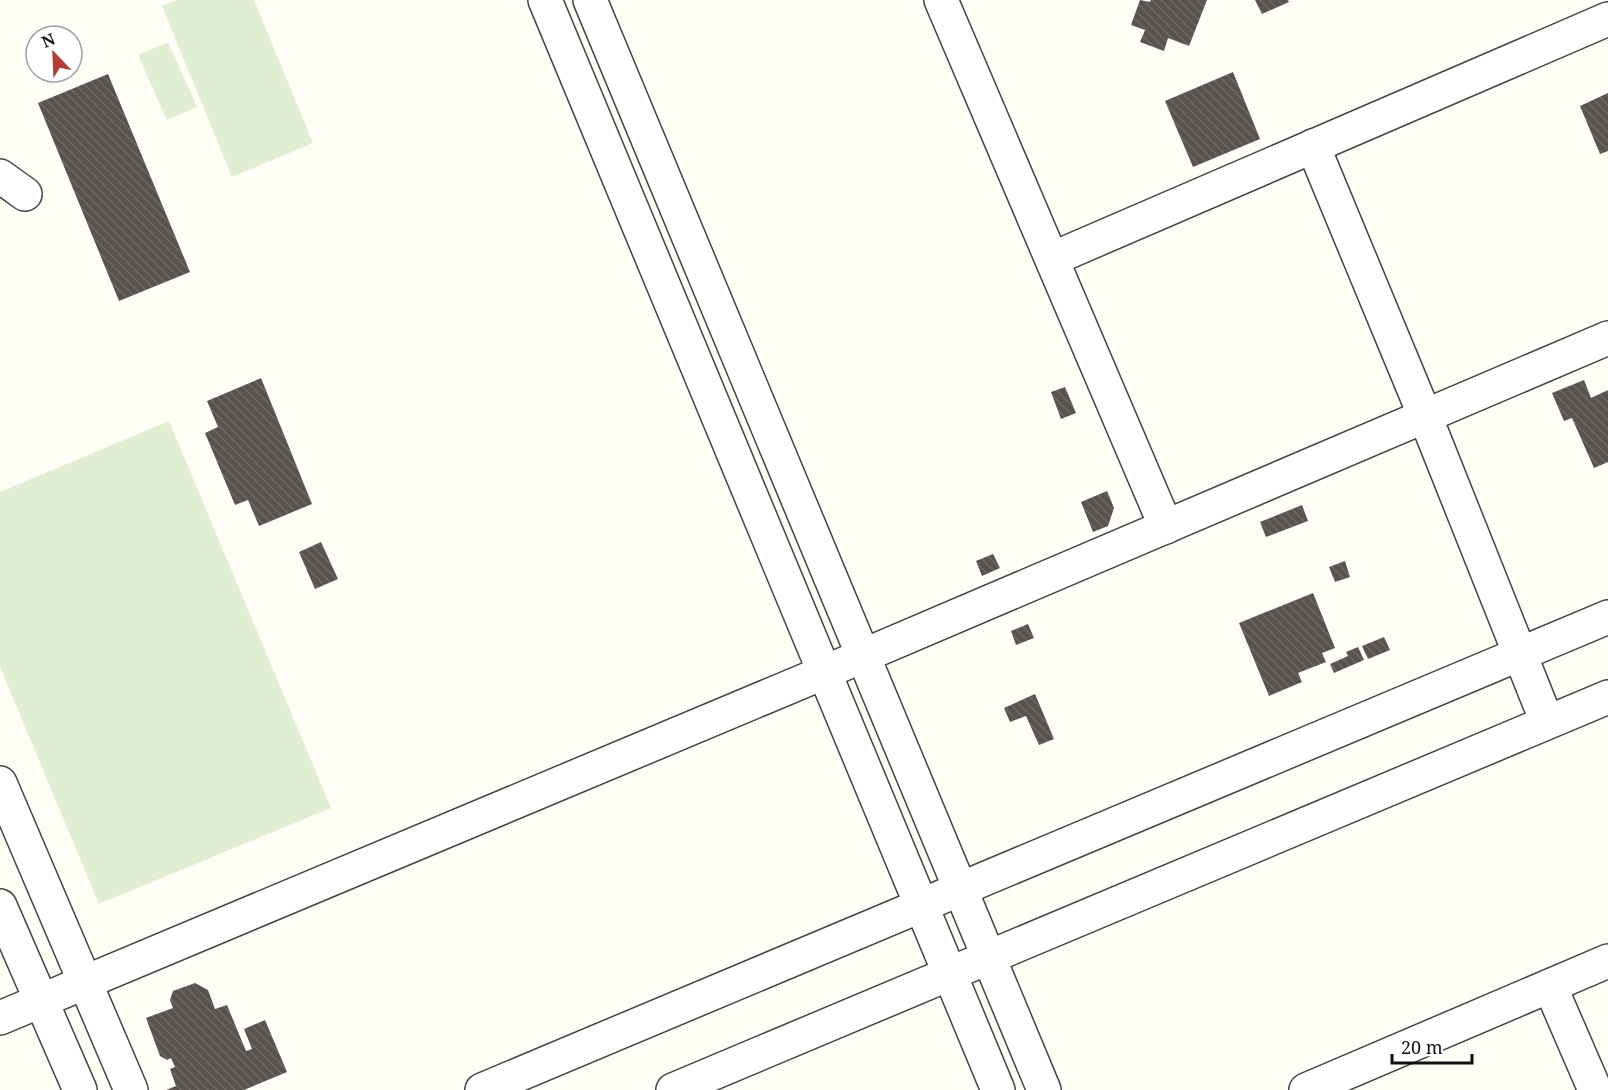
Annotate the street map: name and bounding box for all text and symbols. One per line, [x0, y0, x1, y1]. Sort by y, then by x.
north arrow [24, 24, 84, 84]
text: N [38, 27, 59, 53]
scale bar [1392, 1027, 1472, 1065]
text: 20 m [1401, 1035, 1443, 1059]

